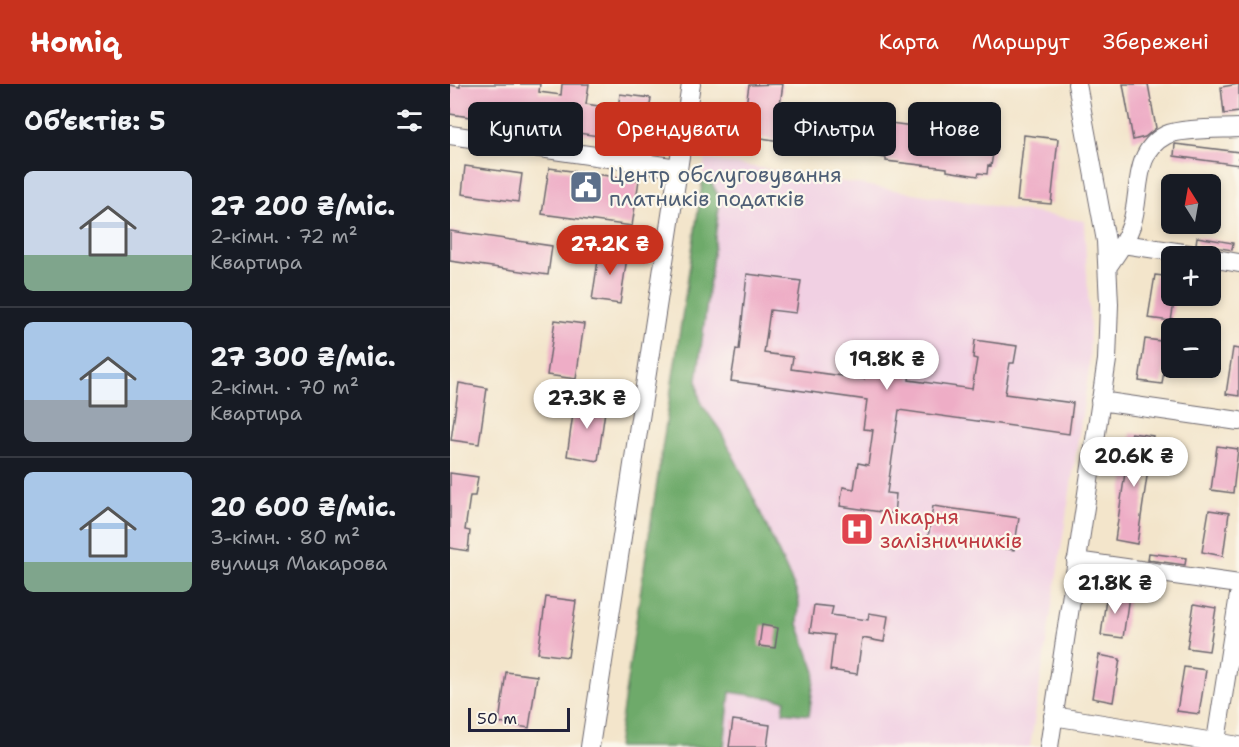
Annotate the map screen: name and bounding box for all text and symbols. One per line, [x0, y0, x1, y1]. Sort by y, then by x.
text: Homiq [30, 23, 120, 61]
text: Карта [879, 28, 939, 56]
text: Маршрут [972, 28, 1070, 56]
text: Збережені [1103, 28, 1209, 56]
chip: Купити [468, 102, 583, 156]
chip: Орендувати [595, 102, 761, 156]
chip: Фільтри [773, 102, 896, 156]
chip: Нове [908, 102, 1001, 156]
text: Об’єктів: 5 [24, 103, 165, 138]
icon: filters [393, 104, 426, 137]
place label: Центр обслуговування платників податків [609, 161, 842, 213]
public building icon: Центр обслуговування платників податків [568, 169, 604, 205]
north arrow [1161, 174, 1221, 234]
map controls [1161, 174, 1221, 378]
text: 27 200 ₴/міс. [210, 188, 395, 223]
icon: home [72, 195, 144, 267]
text: 2-кімн. · 72 m² [210, 223, 358, 249]
pin: 27.2K ₴ [555, 225, 665, 276]
text: 27.2K ₴ [570, 231, 650, 257]
button: + [1161, 246, 1221, 306]
text: Квартира [210, 249, 302, 275]
button: − [1161, 318, 1221, 378]
text: 27 300 ₴/міс. [210, 339, 396, 374]
pin: 19.8K ₴ [832, 340, 942, 391]
icon: home [72, 346, 144, 418]
text: 19.8K ₴ [849, 346, 925, 372]
text: 2-кімн. · 70 m² [210, 374, 359, 400]
pin: 27.3K ₴ [532, 379, 642, 430]
text: 27.3K ₴ [548, 385, 626, 411]
text: Квартира [210, 400, 302, 426]
pin: 20.6K ₴ [1079, 437, 1189, 488]
text: 20.6K ₴ [1094, 443, 1174, 469]
text: 20 600 ₴/міс. [210, 489, 396, 524]
icon: home [72, 496, 144, 568]
place label: Лікарня залізничників [880, 503, 1022, 555]
hospital icon: Лікарня залізничників [839, 511, 875, 547]
text: 3-кімн. · 80 m² [210, 524, 360, 550]
text: вулиця Макарова [210, 550, 388, 576]
pin: 21.8K ₴ [1060, 564, 1170, 615]
text: 21.8K ₴ [1078, 570, 1152, 596]
scale bar [468, 705, 570, 732]
text: 50 m [477, 708, 517, 729]

